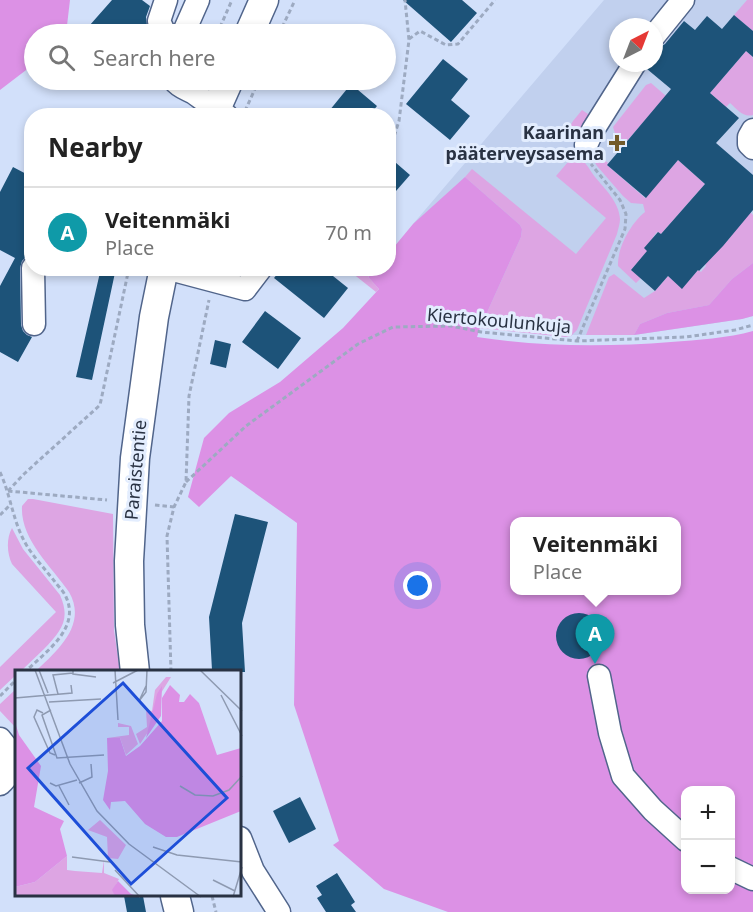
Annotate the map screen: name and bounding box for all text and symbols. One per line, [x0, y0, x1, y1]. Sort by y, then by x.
north arrow [609, 18, 663, 72]
search box [24, 24, 396, 90]
icon: search [45, 41, 78, 74]
text: Search here [93, 42, 215, 72]
place label: Kaarinan pääterveysasema [446, 120, 604, 165]
text: Nearby [48, 129, 143, 165]
marker: Kaarinan pääterveysasema [608, 134, 626, 152]
text: Veitenmäki [105, 204, 230, 234]
text: A [61, 219, 74, 246]
text: 70 m [325, 219, 372, 246]
text: Place [105, 234, 154, 261]
street label: Kiertokoulunkuja [426, 302, 572, 338]
street label: Paraistentie [119, 419, 151, 521]
popup [510, 517, 681, 595]
text: Veitenmäki [533, 528, 658, 558]
text: Place [533, 558, 582, 585]
your location [403, 571, 432, 600]
pin: A [576, 614, 614, 664]
inset map [15, 670, 242, 897]
map controls [681, 786, 735, 894]
button: + [681, 786, 735, 840]
button: − [681, 840, 735, 894]

